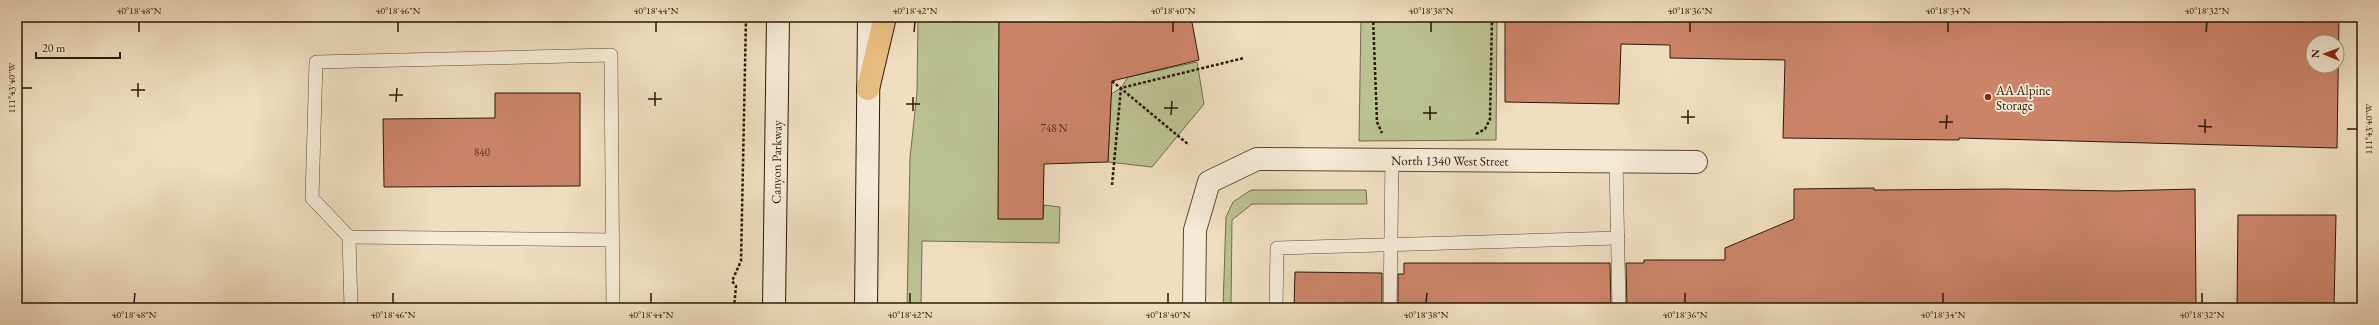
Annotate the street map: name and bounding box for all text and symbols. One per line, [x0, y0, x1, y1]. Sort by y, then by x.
text: 40°18'48"N [117, 4, 162, 17]
text: 40°18'46"N [376, 4, 421, 17]
text: 40°18'44"N [634, 4, 679, 17]
text: 40°18'42"N [893, 4, 938, 17]
text: 40°18'40"N [1151, 4, 1196, 17]
text: 40°18'38"N [1409, 4, 1454, 17]
text: 40°18'36"N [1668, 4, 1713, 17]
text: 40°18'34"N [1926, 4, 1971, 17]
text: 40°18'32"N [2185, 4, 2230, 17]
scale bar [36, 34, 120, 60]
north arrow [2305, 34, 2345, 74]
text: 20 m [42, 40, 66, 56]
text: N [2308, 49, 2322, 58]
text: 111°43'40"W [5, 62, 18, 113]
place label: AA Alpine Storage [1995, 82, 2051, 114]
marker: AA Alpine Storage [1983, 92, 1993, 102]
text: 111°43'40"W [2362, 103, 2375, 154]
street label: Canyon Parkway [767, 120, 786, 204]
house number: 748 N [1041, 121, 1068, 135]
house number: 840 [474, 145, 490, 159]
street label: North 1340 West Street [1391, 152, 1508, 170]
text: 40°18'48"N [112, 308, 157, 321]
text: 40°18'46"N [371, 308, 416, 321]
text: 40°18'44"N [629, 308, 674, 321]
text: 40°18'42"N [888, 308, 933, 321]
text: 40°18'40"N [1146, 308, 1191, 321]
text: 40°18'38"N [1404, 308, 1449, 321]
text: 40°18'36"N [1663, 308, 1708, 321]
text: 40°18'34"N [1921, 308, 1966, 321]
text: 40°18'32"N [2180, 308, 2225, 321]

